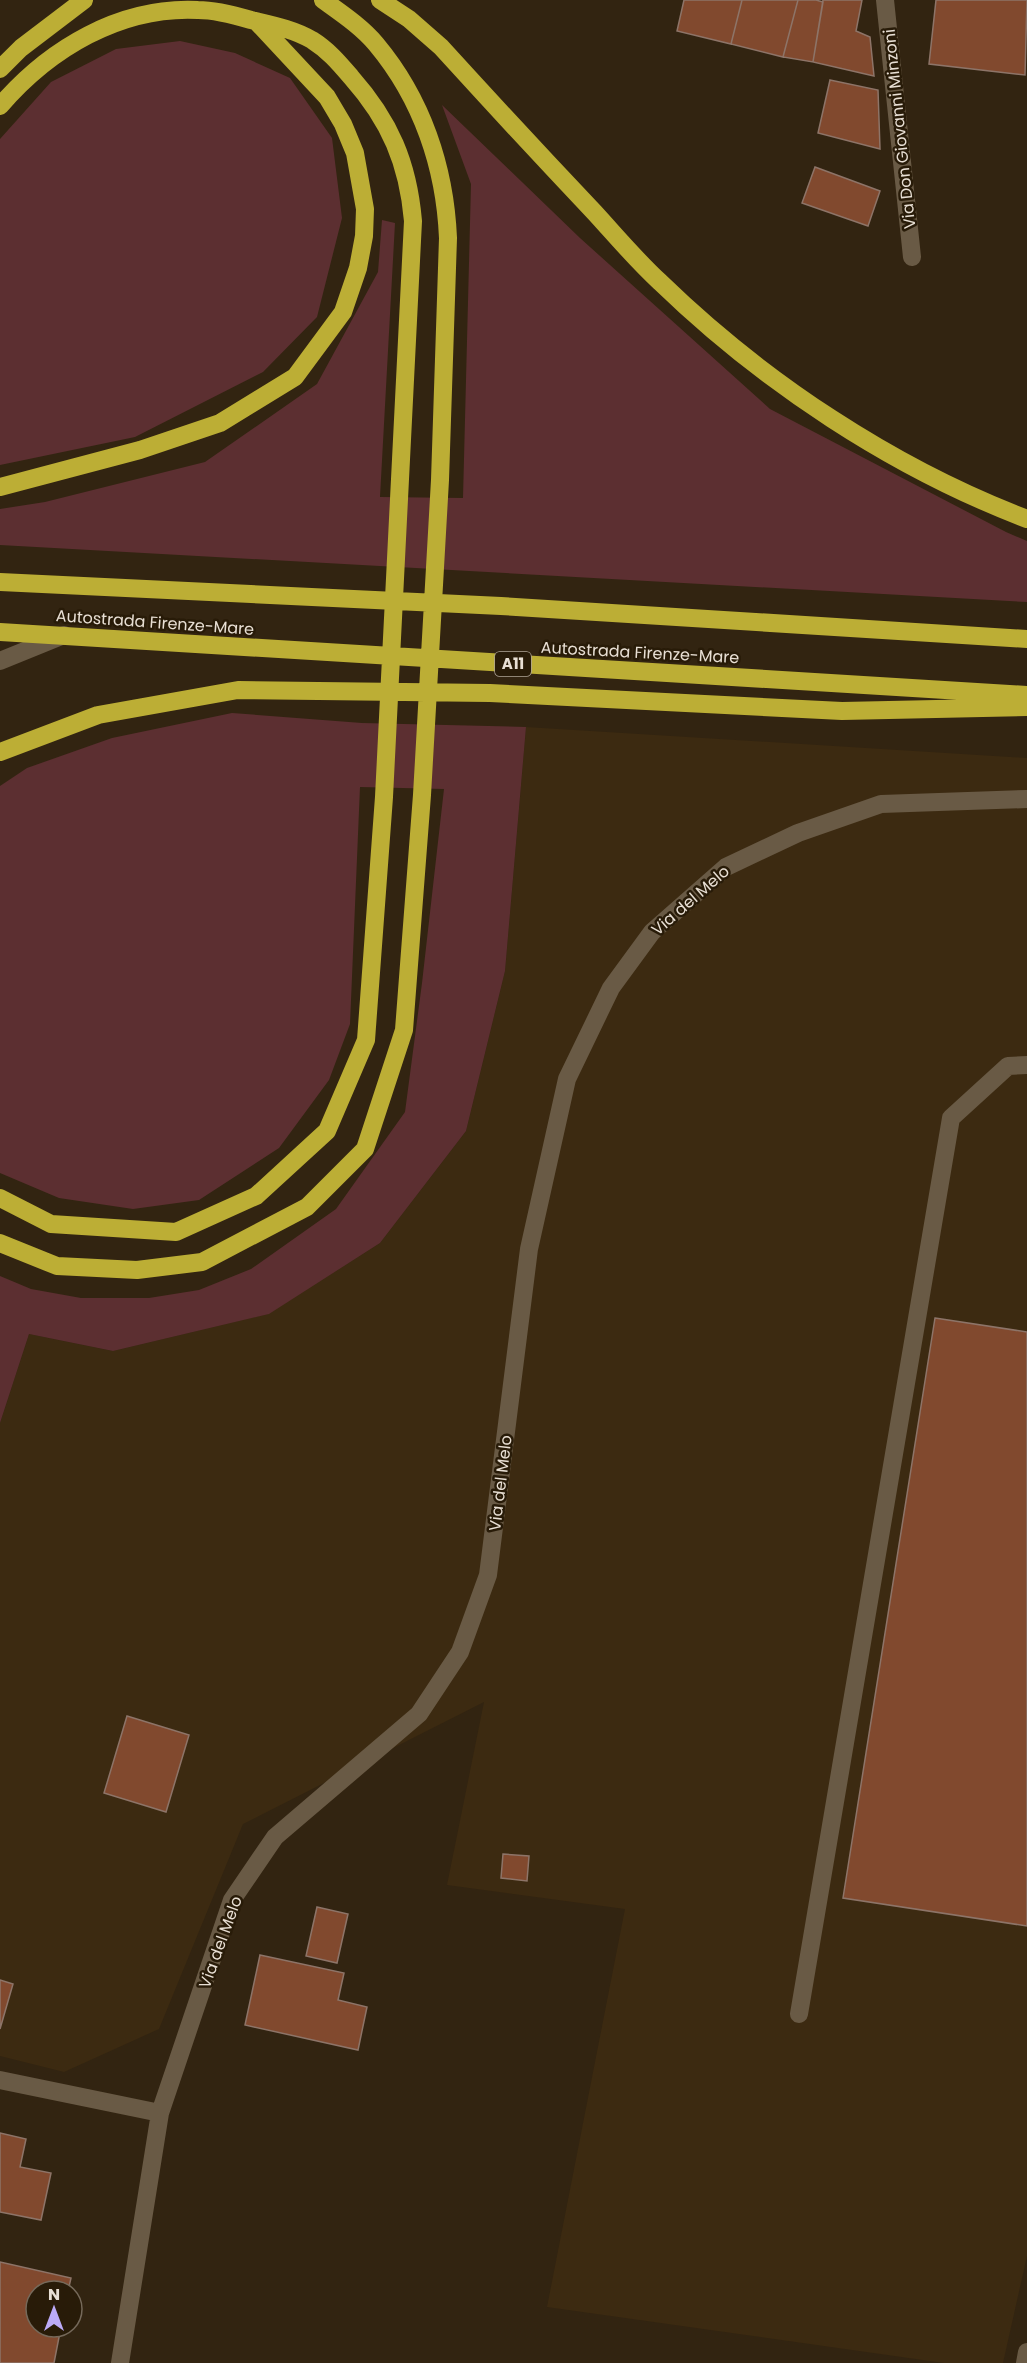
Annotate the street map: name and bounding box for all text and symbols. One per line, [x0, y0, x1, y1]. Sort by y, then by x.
street label: Via Don Giovanni Minzoni [878, 28, 921, 230]
street label: Autostrada Firenze-Mare [55, 604, 255, 641]
street label: Autostrada Firenze-Mare [540, 636, 740, 669]
road number: A11 [495, 652, 531, 676]
street label: Via del Melo [646, 860, 734, 941]
street label: Via del Melo [483, 1434, 518, 1532]
street label: Via del Melo [193, 1893, 248, 1992]
north arrow [24, 2279, 84, 2339]
text: N [48, 2283, 60, 2306]

